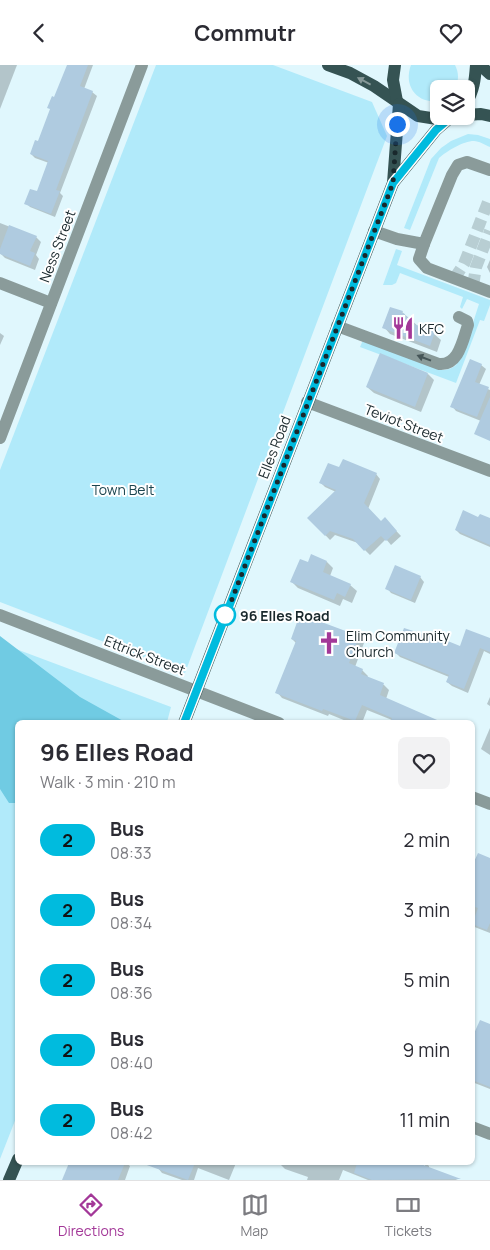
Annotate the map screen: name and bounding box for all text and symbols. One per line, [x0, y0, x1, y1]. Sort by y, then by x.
text: Commutr [194, 18, 296, 48]
icon: back [25, 19, 53, 47]
icon: heart [437, 19, 465, 47]
one-way arrow [357, 76, 370, 85]
map controls [430, 80, 475, 125]
button: layers [430, 80, 475, 125]
your location [385, 112, 410, 137]
street label: Ness Street [34, 207, 80, 285]
restaurant icon: KFC [390, 315, 416, 341]
place label: KFC [419, 319, 444, 338]
one-way arrow [416, 354, 431, 362]
street label: Teviot Street [362, 399, 447, 447]
street label: Elles Road [253, 413, 295, 481]
park label: Town Belt [92, 480, 155, 499]
marker: 96 Elles Road [214, 604, 236, 626]
place label: 96 Elles Road [240, 606, 330, 625]
place label: Elim Community Church [346, 626, 451, 661]
church icon: Elim Community Church [316, 630, 342, 656]
street label: Ettrick Street [102, 631, 189, 679]
text: 96 Elles Road [40, 735, 194, 768]
button: heart [398, 737, 450, 789]
text: Walk · 3 min · 210 m [40, 771, 176, 793]
text: Bus [110, 816, 144, 842]
text: 2 min [404, 827, 450, 853]
text: 2 [62, 828, 73, 852]
text: 08:33 [110, 842, 152, 864]
text: Bus [110, 886, 144, 912]
text: 3 min [404, 897, 450, 923]
text: 2 [62, 898, 73, 922]
text: 08:34 [110, 912, 152, 934]
text: Bus [110, 956, 144, 982]
text: 5 min [403, 967, 450, 993]
text: 2 [62, 968, 73, 992]
text: 08:36 [110, 982, 153, 1004]
text: Bus [110, 1026, 144, 1052]
text: 9 min [403, 1037, 450, 1063]
text: 2 [62, 1038, 73, 1062]
text: 08:40 [110, 1052, 153, 1074]
text: Bus [110, 1096, 144, 1122]
text: 11 min [400, 1107, 450, 1133]
text: 2 [62, 1108, 73, 1132]
text: 08:42 [110, 1122, 152, 1144]
tab: Directions [58, 1191, 124, 1240]
tab: Map [241, 1191, 269, 1240]
tab: Tickets [385, 1191, 432, 1240]

